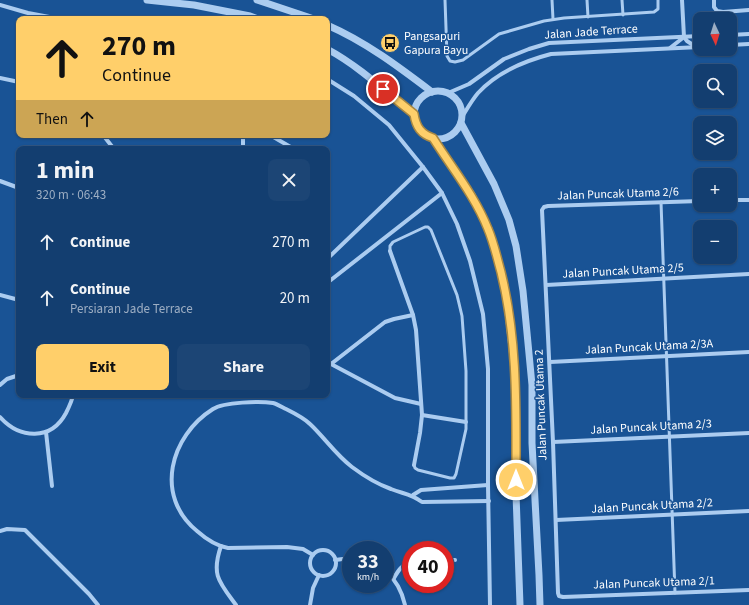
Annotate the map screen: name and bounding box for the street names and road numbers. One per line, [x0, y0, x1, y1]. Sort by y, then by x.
street label: Jalan Jade Terrace [544, 20, 638, 44]
street label: Jalan Puncak Utama 2/6 [557, 183, 679, 205]
street label: Jalan Puncak Utama 2/5 [562, 259, 684, 283]
street label: Jalan Puncak Utama 2/3A [585, 335, 714, 359]
street label: Jalan Puncak Utama 2 [531, 349, 551, 461]
street label: Jalan Puncak Utama 2/3 [590, 415, 712, 439]
street label: Jalan Puncak Utama 2/2 [591, 494, 713, 518]
street label: Jalan Puncak Utama 2/1 [593, 572, 715, 594]

